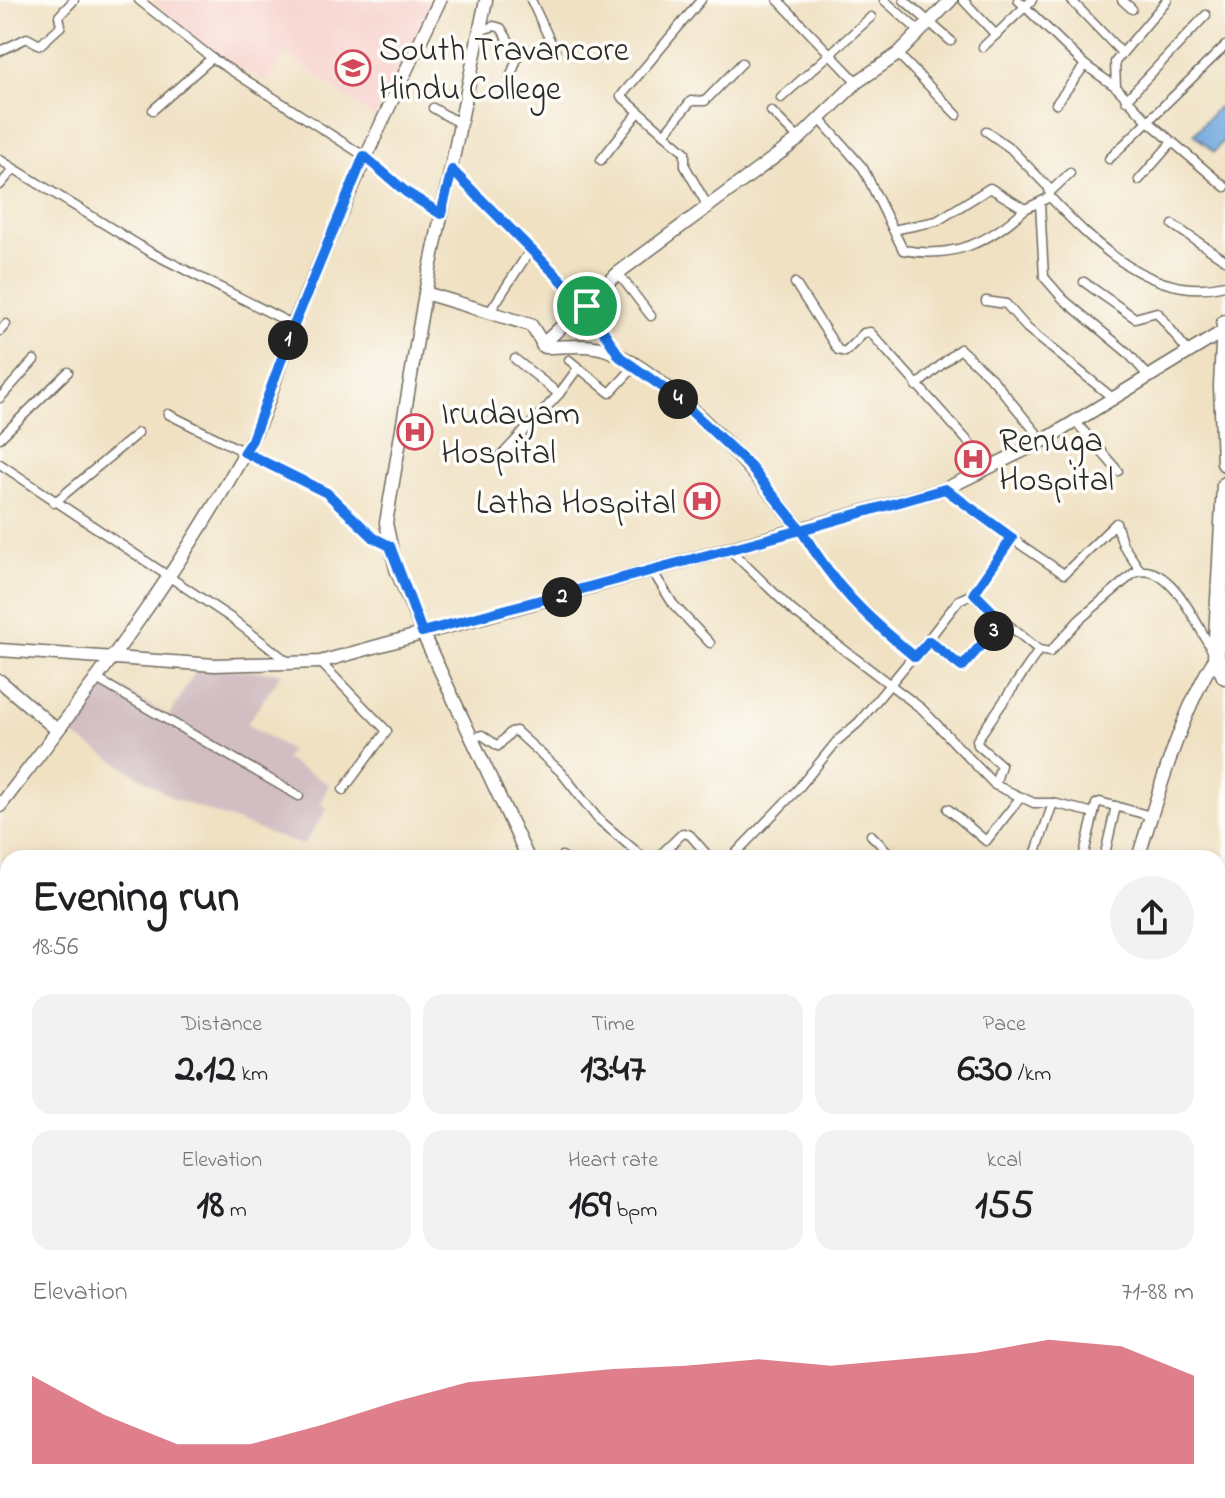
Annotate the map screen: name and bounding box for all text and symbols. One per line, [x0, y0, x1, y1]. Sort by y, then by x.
place label: South Travancore Hindu College [379, 27, 630, 116]
school or university icon: South Travancore Hindu College [334, 49, 372, 87]
pin [553, 272, 621, 340]
icon: arrive [565, 284, 609, 328]
pin: 1 [268, 320, 308, 360]
text: 1 [285, 324, 292, 356]
pin: 4 [658, 379, 698, 419]
text: 4 [673, 383, 683, 415]
place label: Irudayam Hospital [441, 391, 580, 480]
hospital icon: Irudayam Hospital [396, 413, 434, 451]
place label: Renuga Hospital [999, 418, 1114, 507]
hospital icon: Renuga Hospital [954, 440, 992, 478]
place label: Latha Hospital [476, 480, 676, 530]
hospital icon: Latha Hospital [683, 482, 721, 520]
pin: 2 [542, 577, 582, 617]
text: 2 [557, 581, 567, 613]
pin: 3 [974, 611, 1014, 651]
text: 3 [989, 615, 999, 647]
text: Evening run [32, 867, 239, 931]
button: share [1110, 876, 1194, 960]
text: 18:56 [32, 929, 79, 967]
text: Distance [181, 1009, 262, 1041]
text: Time [591, 1009, 635, 1041]
text: Pace [983, 1009, 1026, 1041]
text: 2.12 [175, 1041, 236, 1100]
text: 13:47 [580, 1041, 646, 1100]
text: 6:30 [957, 1041, 1012, 1100]
text: km [236, 1059, 268, 1091]
text: /km [1012, 1059, 1051, 1091]
text: Elevation [181, 1145, 262, 1177]
text: Heart rate [568, 1145, 658, 1177]
text: kcal [987, 1145, 1022, 1177]
text: 18 [197, 1177, 224, 1236]
text: 169 [569, 1177, 611, 1236]
text: 155 [975, 1177, 1034, 1236]
text: m [224, 1195, 247, 1227]
text: bpm [611, 1195, 657, 1227]
text: Elevation [32, 1274, 128, 1312]
text: 71–88 m [1121, 1274, 1194, 1312]

